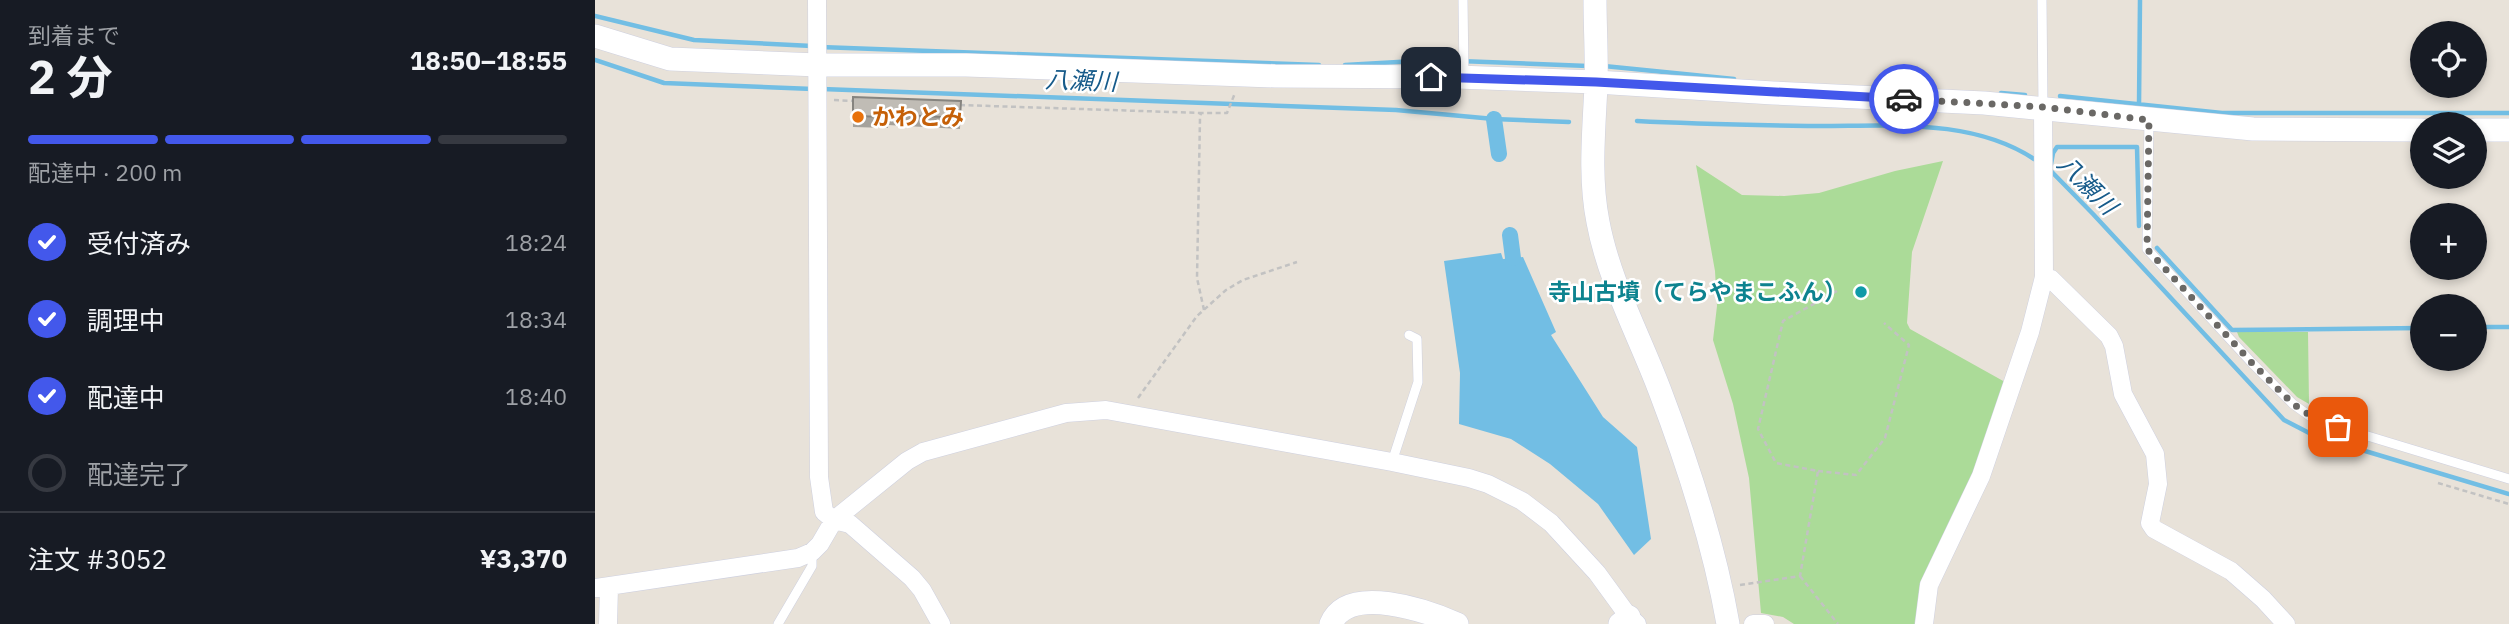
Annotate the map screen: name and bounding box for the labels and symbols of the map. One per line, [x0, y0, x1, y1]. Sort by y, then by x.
pin [1401, 47, 1461, 107]
water label: 八瀬川 [1044, 63, 1121, 97]
courier [1869, 64, 1939, 134]
place label: かわとみ [872, 101, 964, 131]
marker: かわとみ [850, 109, 866, 125]
water label: 八瀬川 [2051, 148, 2127, 223]
place label: 寺山古墳（てらやまこふん） [1548, 276, 1847, 306]
marker: 寺山古墳（てらやまこふん） [1853, 284, 1869, 300]
pin [2308, 397, 2368, 457]

